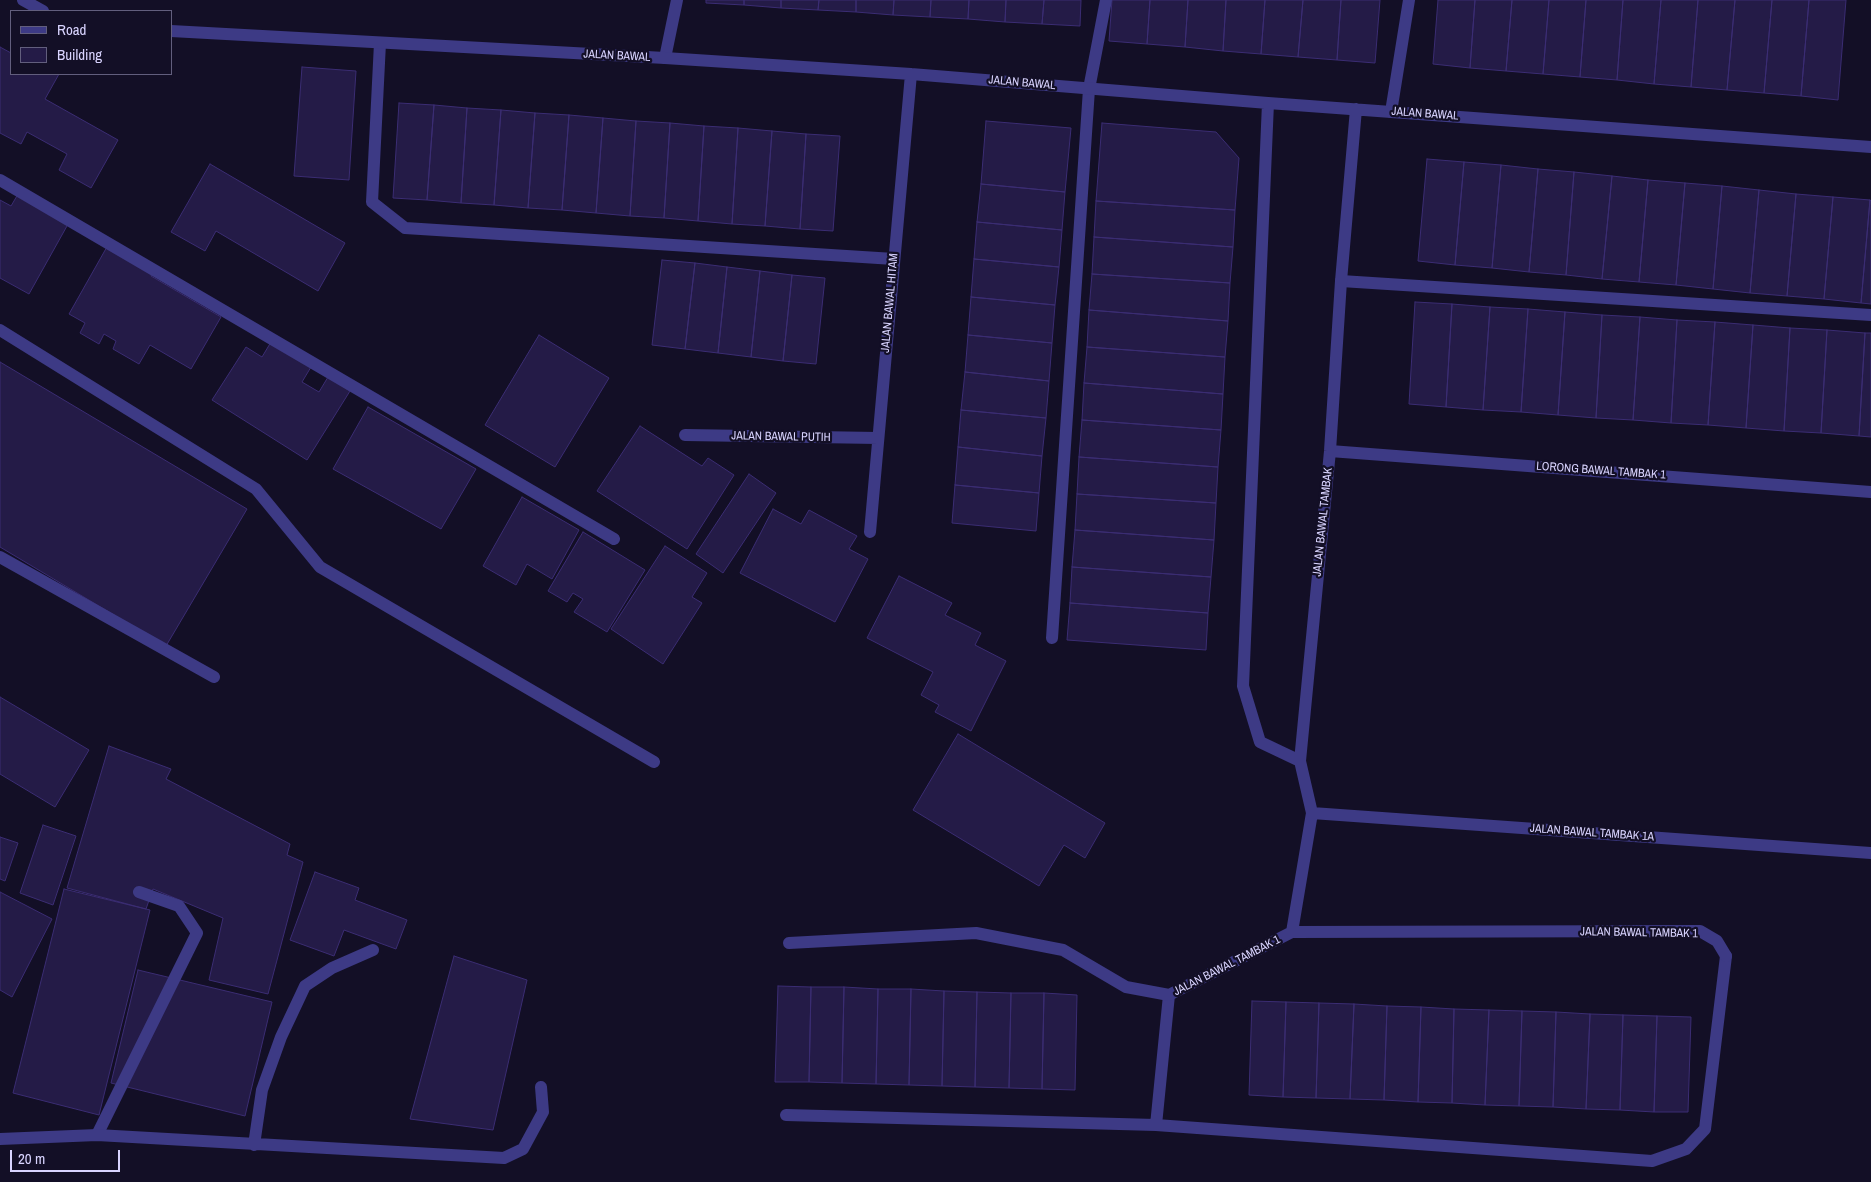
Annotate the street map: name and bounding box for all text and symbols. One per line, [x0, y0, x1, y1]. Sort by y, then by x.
legend [10, 10, 172, 75]
text: Road [57, 19, 86, 40]
text: Building [57, 44, 102, 65]
street label: JALAN BAWAL [583, 47, 651, 65]
street label: JALAN BAWAL [988, 73, 1056, 93]
street label: JALAN BAWAL [1391, 104, 1459, 124]
street label: JALAN BAWAL HITAM [878, 253, 902, 353]
street label: JALAN BAWAL PUTIH [731, 429, 831, 445]
street label: LORONG BAWAL TAMBAK 1 [1536, 459, 1666, 483]
street label: JALAN BAWAL TAMBAK [1310, 467, 1336, 577]
street label: JALAN BAWAL TAMBAK 1A [1529, 821, 1655, 845]
street label: JALAN BAWAL TAMBAK 1 [1580, 925, 1698, 941]
street label: JALAN BAWAL TAMBAK 1 [1171, 933, 1283, 999]
scale bar [12, 1140, 122, 1172]
text: 20 m [18, 1148, 45, 1169]

